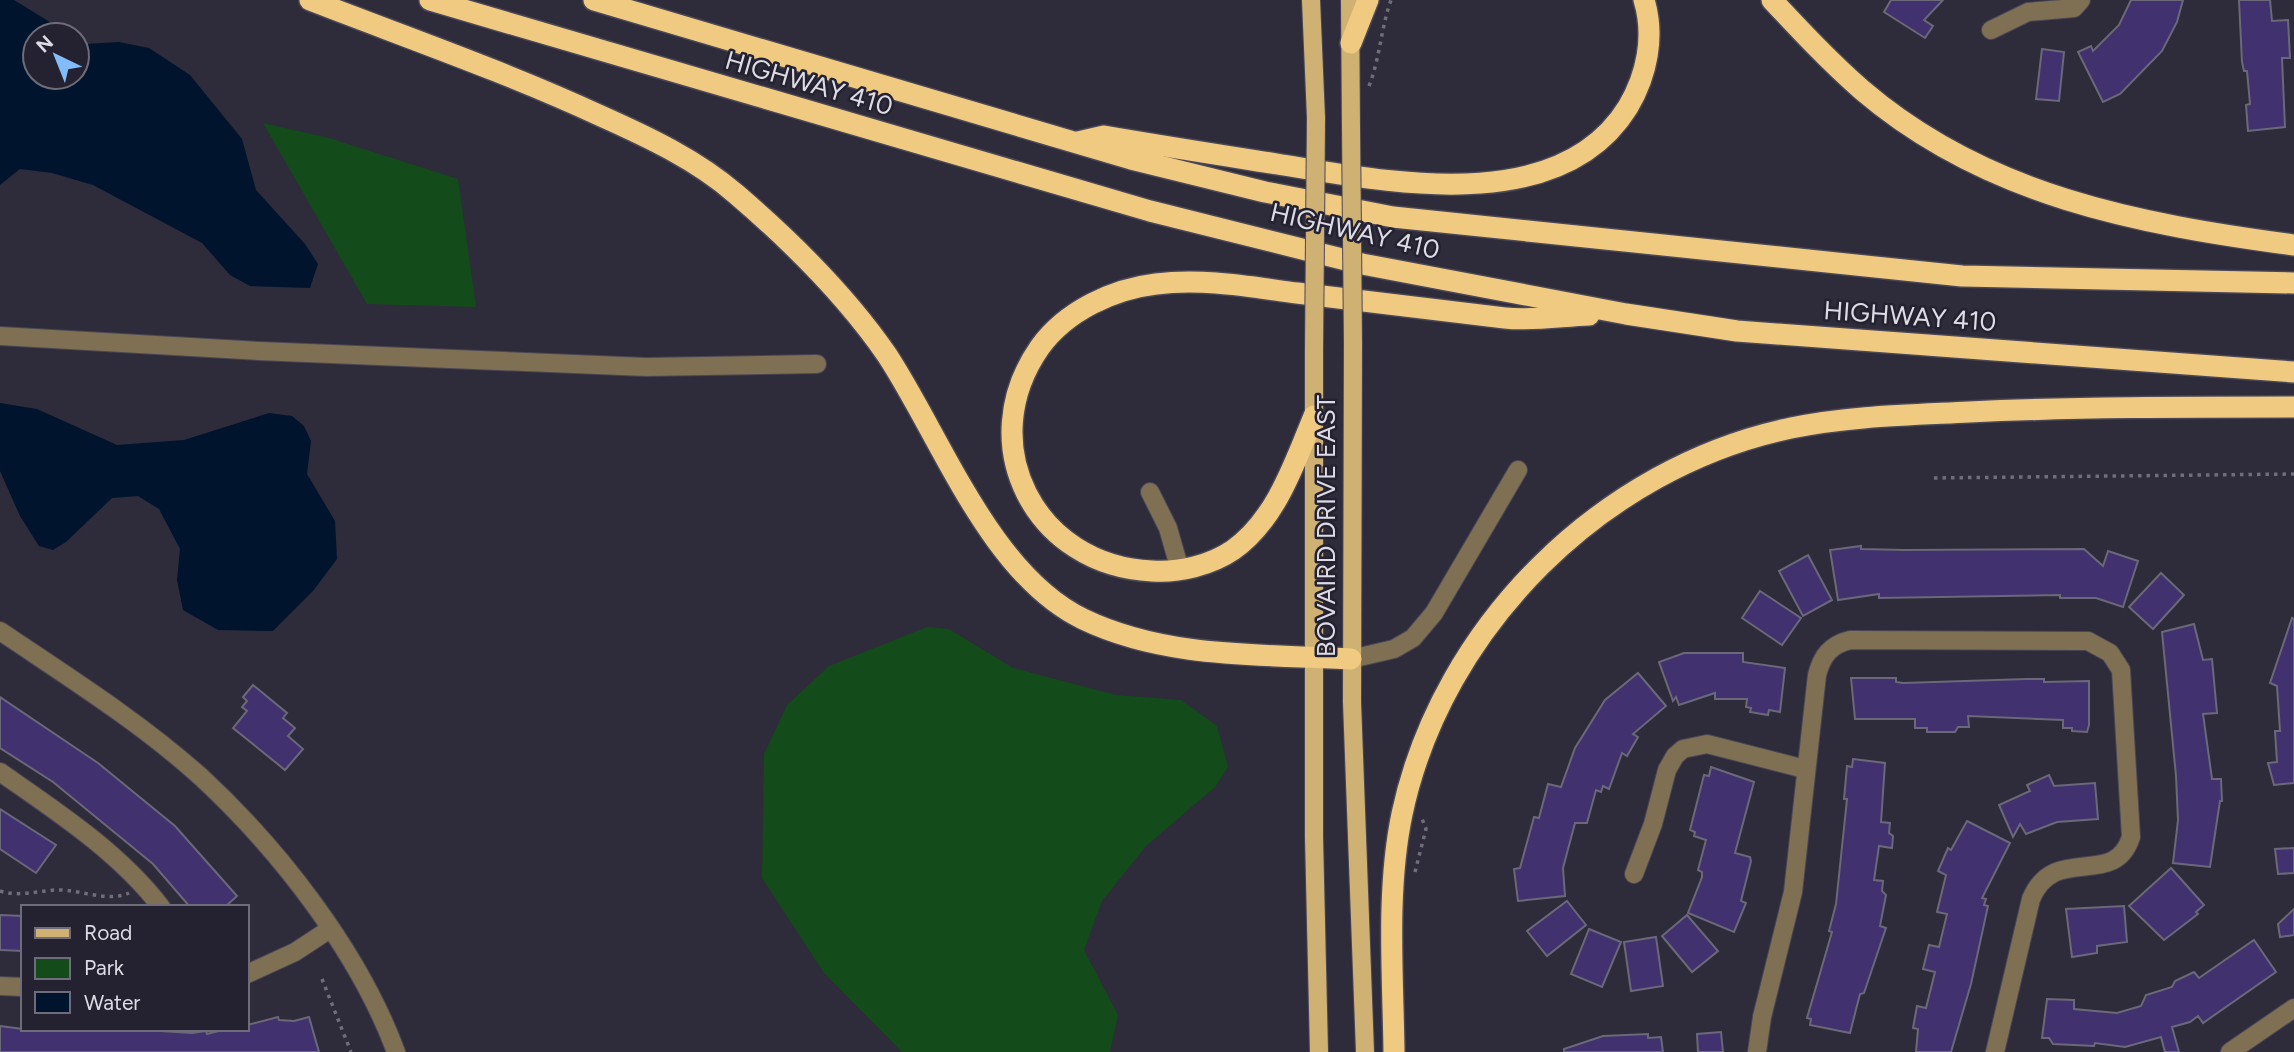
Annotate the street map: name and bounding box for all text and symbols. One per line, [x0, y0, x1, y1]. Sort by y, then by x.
north arrow [21, 21, 91, 91]
text: N [32, 31, 58, 57]
street label: HIGHWAY 410 [721, 44, 897, 122]
street label: HIGHWAY 410 [1267, 196, 1443, 266]
street label: HIGHWAY 410 [1823, 294, 1997, 338]
street label: BOVAIRD DRIVE EAST [1310, 394, 1342, 657]
legend [21, 905, 248, 1031]
text: Road [84, 920, 132, 945]
text: Park [84, 955, 125, 980]
text: Water [84, 990, 140, 1015]

